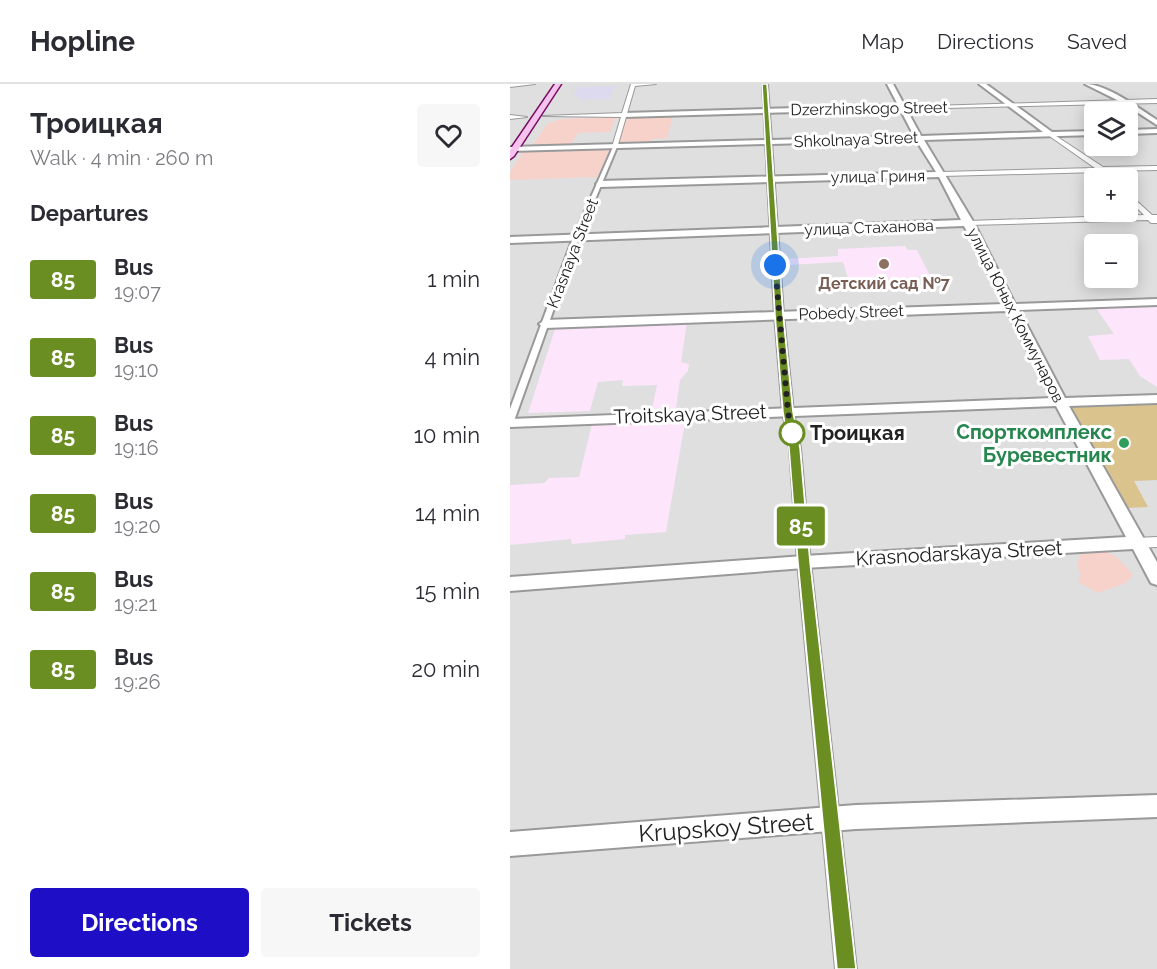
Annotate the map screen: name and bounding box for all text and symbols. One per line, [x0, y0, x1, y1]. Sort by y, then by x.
text: Hopline [30, 25, 135, 58]
text: Map [861, 29, 904, 54]
text: Directions [937, 29, 1034, 54]
text: Saved [1067, 29, 1127, 54]
street label: Dzerzhinskogo Street [790, 98, 948, 119]
map controls [1084, 102, 1138, 288]
button: layers [1084, 102, 1138, 156]
button: heart [417, 104, 480, 167]
text: Троицкая [30, 107, 163, 140]
street label: Shkolnaya Street [794, 128, 919, 151]
text: Walk · 4 min · 260 m [30, 146, 213, 170]
street label: улица Гриня [831, 166, 925, 187]
button: + [1084, 168, 1138, 222]
street label: Krasnaya Street [543, 195, 602, 311]
text: Departures [30, 200, 148, 226]
street label: улица Стаханова [804, 216, 934, 239]
street label: улица Юных Коммунаров [963, 225, 1068, 406]
button: − [1084, 234, 1138, 288]
your location [760, 250, 790, 280]
text: Bus [114, 254, 153, 280]
marker: Детский сад №7 [877, 257, 891, 271]
text: 1 min [427, 266, 480, 292]
text: 85 [51, 267, 75, 292]
place label: Детский сад №7 [818, 274, 950, 293]
text: 19:07 [114, 280, 161, 304]
street label: Pobedy Street [798, 301, 905, 324]
text: Bus [114, 332, 153, 358]
text: 4 min [425, 344, 480, 370]
text: 85 [51, 345, 75, 370]
text: 19:10 [114, 358, 159, 382]
street label: Troitskaya Street [613, 399, 767, 429]
text: Bus [114, 410, 153, 436]
marker: Троицкая [779, 420, 805, 446]
place label: Cпорткомплекс Буревестник [956, 420, 1112, 467]
place label: Троицкая [810, 421, 905, 445]
text: 10 min [414, 422, 480, 448]
text: 85 [51, 423, 75, 448]
text: 19:16 [114, 436, 159, 460]
marker: Cпорткомплекс Буревестник [1117, 436, 1131, 450]
text: Bus [114, 488, 153, 514]
text: 14 min [415, 500, 480, 526]
text: 85 [51, 501, 75, 526]
line badge: 85 [774, 506, 828, 546]
text: 19:20 [114, 514, 161, 538]
text: 85 [789, 514, 813, 539]
street label: Krasnodarskaya Street [855, 536, 1063, 570]
text: Bus [114, 566, 153, 592]
text: 15 min [415, 578, 480, 604]
text: 85 [51, 579, 75, 604]
text: 19:21 [114, 592, 157, 616]
text: Bus [114, 644, 153, 670]
text: 20 min [412, 656, 480, 682]
text: 85 [51, 657, 75, 682]
text: 19:26 [114, 670, 161, 694]
street label: Krupskoy Street [637, 807, 814, 848]
button: Directions [30, 888, 249, 957]
button: Tickets [261, 888, 480, 957]

